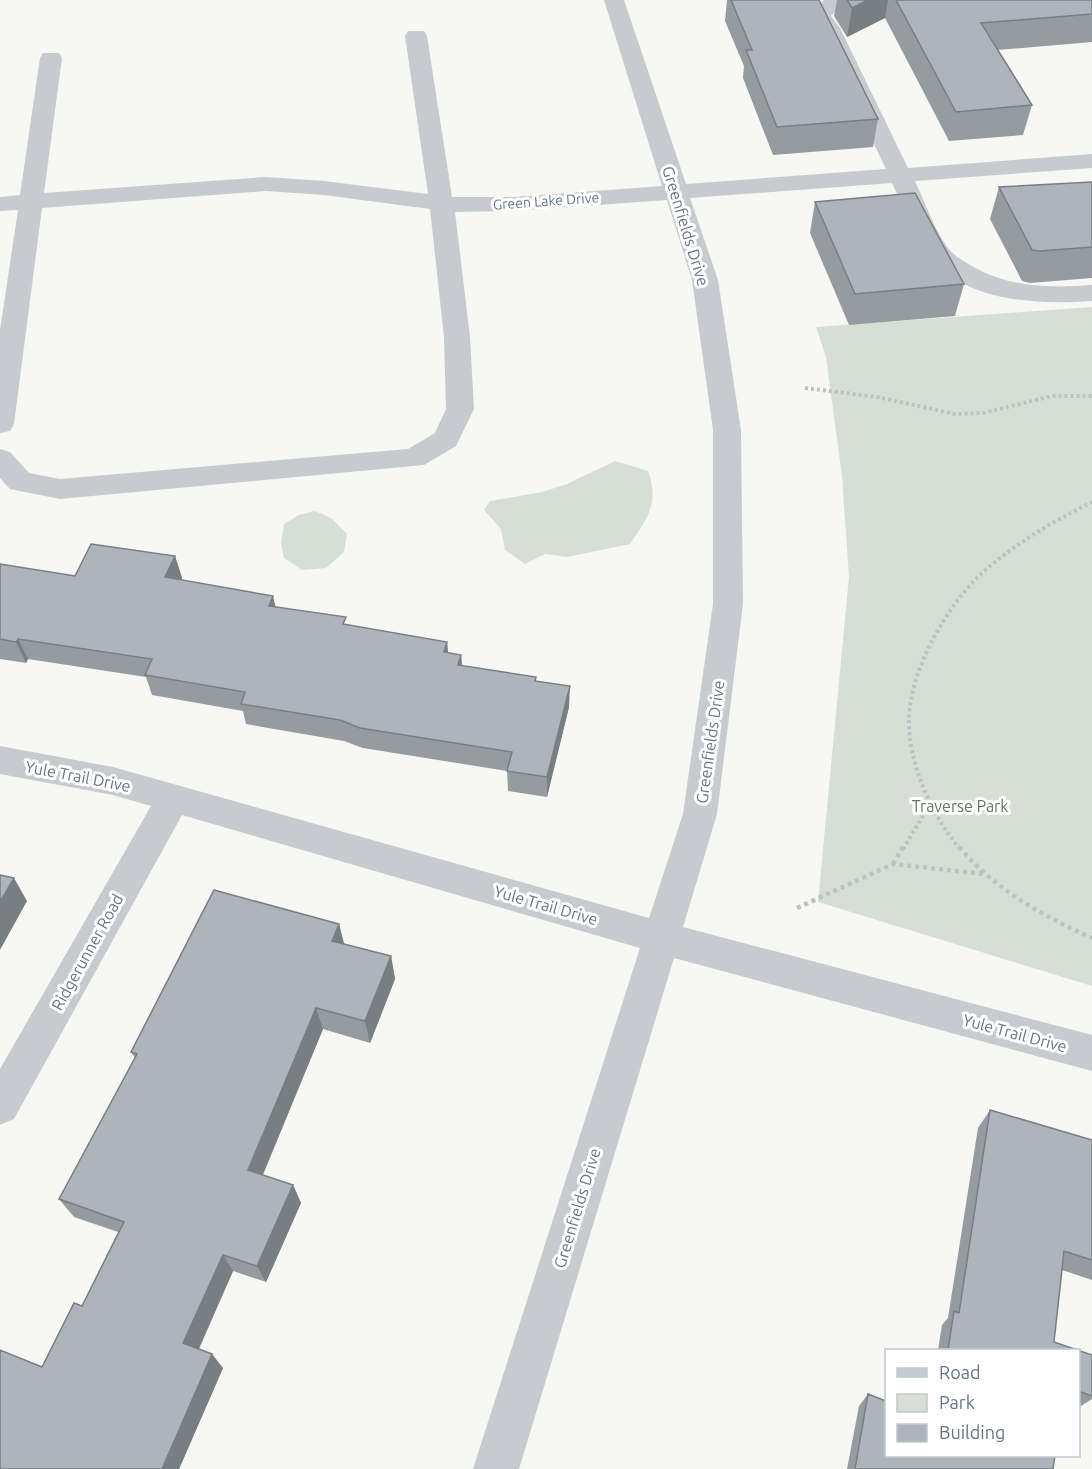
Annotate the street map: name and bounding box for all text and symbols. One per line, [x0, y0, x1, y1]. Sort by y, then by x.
street label: Greenfields Drive [659, 164, 713, 288]
street label: Green Lake Drive [492, 189, 600, 213]
street label: Greenfields Drive [692, 679, 728, 805]
street label: Yule Trail Drive [24, 757, 132, 795]
park label: Traverse Park [912, 797, 1008, 815]
street label: Yule Trail Drive [492, 882, 600, 928]
street label: Ridgerunner Road [48, 891, 126, 1013]
street label: Yule Trail Drive [961, 1010, 1069, 1056]
street label: Greenfields Drive [550, 1146, 604, 1270]
legend [885, 1349, 1080, 1457]
text: Road [939, 1362, 981, 1382]
text: Park [939, 1392, 975, 1412]
text: Building [939, 1422, 1005, 1442]

